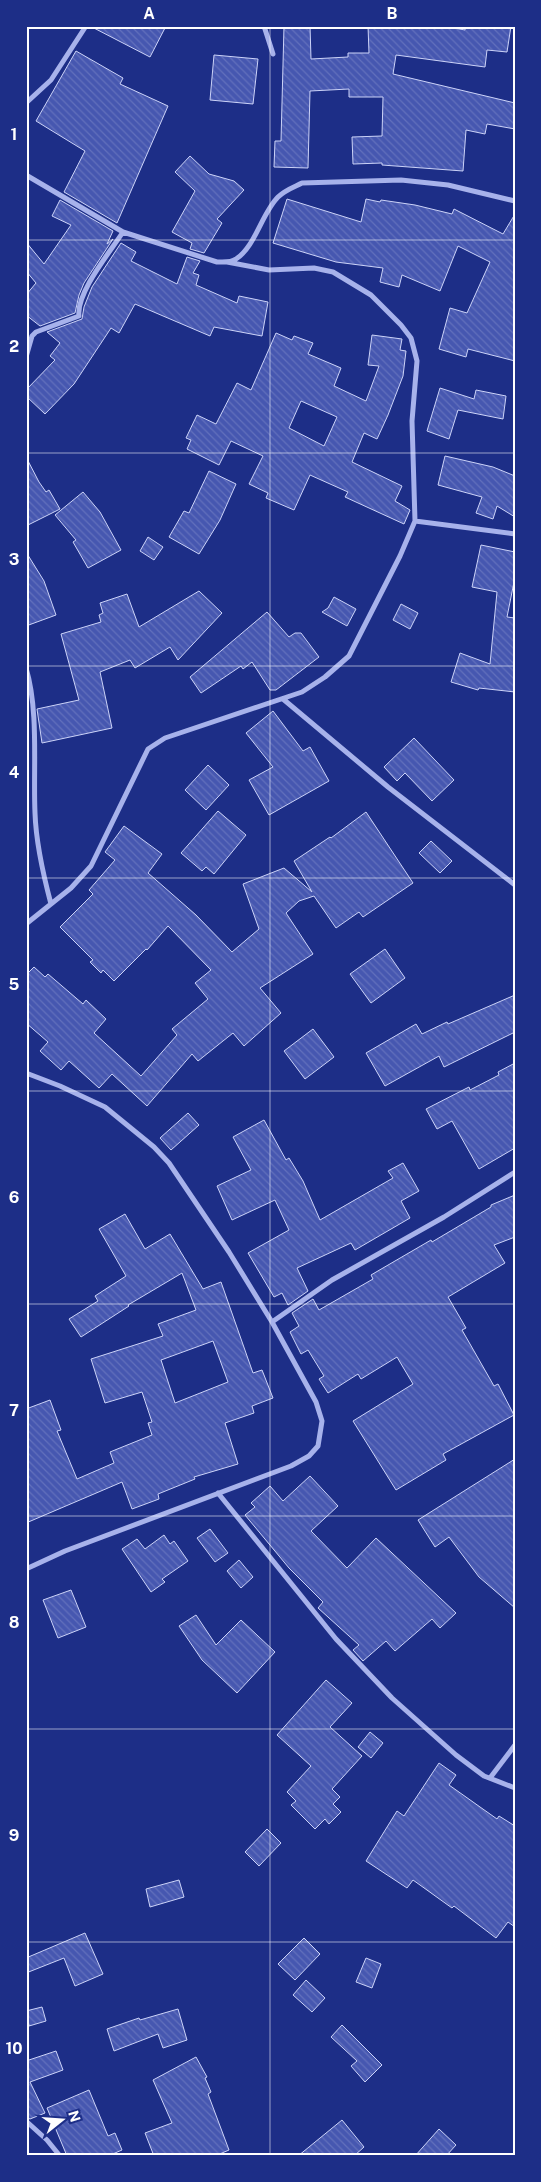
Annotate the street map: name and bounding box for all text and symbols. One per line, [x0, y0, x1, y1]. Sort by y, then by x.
text: A [143, 4, 155, 23]
text: B [387, 4, 398, 23]
text: 1 [11, 125, 17, 144]
text: 2 [9, 337, 19, 356]
text: 3 [9, 550, 19, 569]
text: 4 [9, 763, 20, 782]
text: 5 [9, 975, 20, 994]
text: 6 [9, 1188, 19, 1207]
text: 7 [9, 1401, 19, 1420]
text: 8 [9, 1613, 20, 1632]
text: 9 [9, 1826, 19, 1845]
text: 10 [5, 2039, 23, 2058]
north arrow [38, 2094, 88, 2144]
text: N [65, 2109, 84, 2124]

